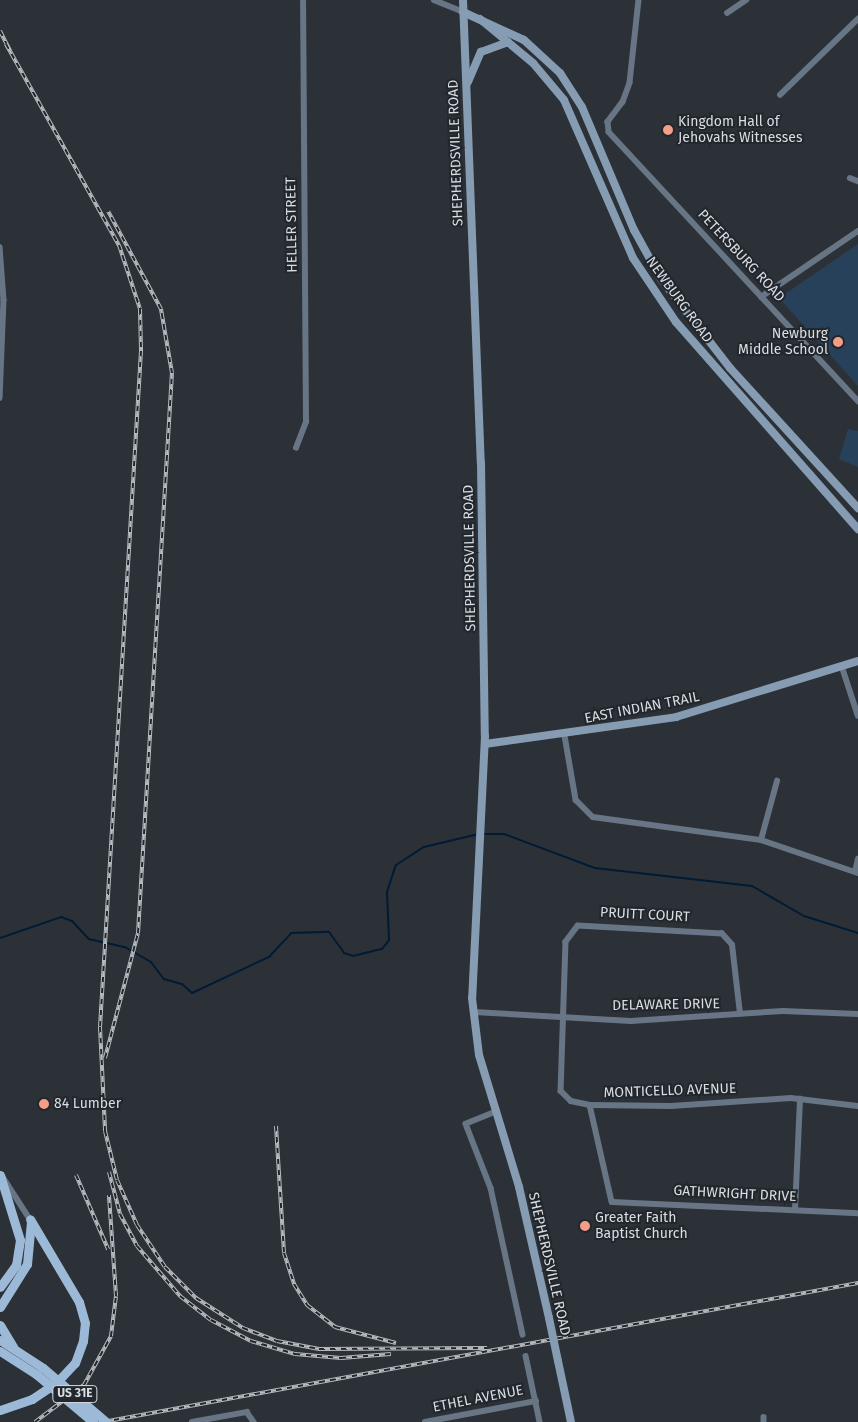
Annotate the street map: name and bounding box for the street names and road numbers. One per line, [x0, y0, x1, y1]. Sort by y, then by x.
street label: SHEPHERDSVILLE ROAD [445, 79, 467, 227]
street label: HELLER STREET [283, 177, 301, 273]
street label: PETERSBURG ROAD [694, 206, 788, 306]
street label: NEWBURG ROAD [642, 254, 716, 346]
street label: SHEPHERDSVILLE ROAD [460, 485, 480, 631]
street label: EAST INDIAN TRAIL [583, 689, 701, 727]
street label: PRUITT COURT [600, 904, 690, 926]
street label: DELAWARE DRIVE [612, 996, 720, 1014]
street label: MONTICELLO AVENUE [603, 1080, 737, 1102]
street label: GATHWRIGHT DRIVE [673, 1182, 797, 1206]
street label: SHEPHERDSVILLE ROAD [524, 1191, 574, 1337]
street label: ETHEL AVENUE [431, 1382, 525, 1416]
road number: US 31E [51, 1385, 99, 1404]

